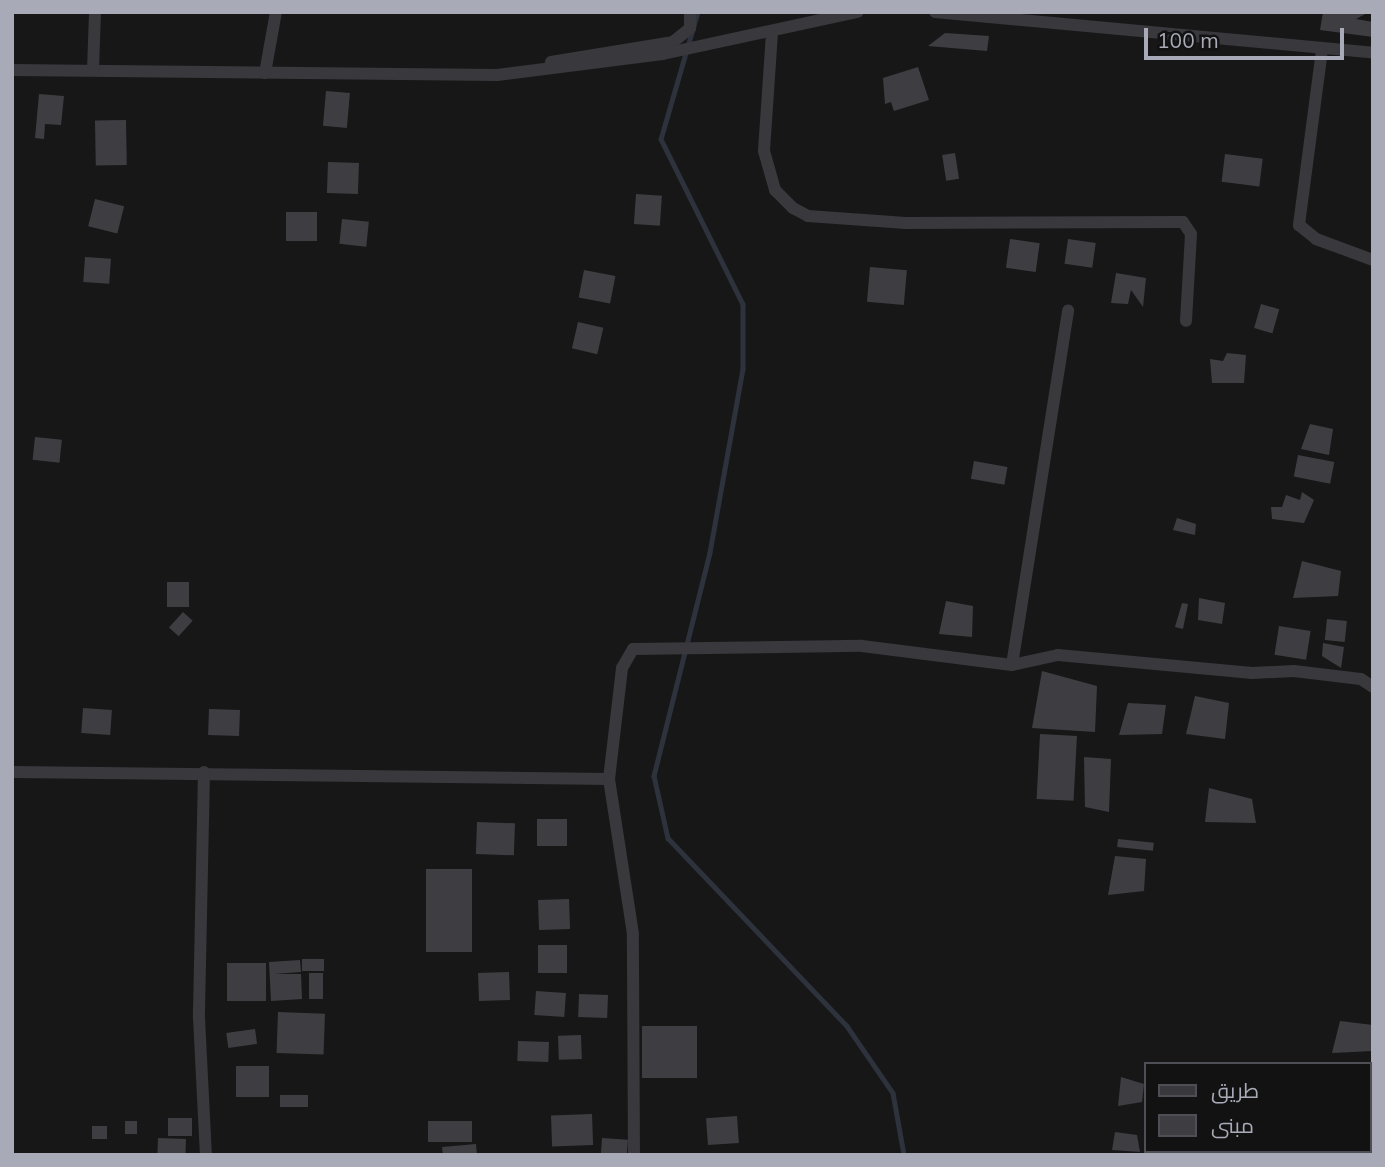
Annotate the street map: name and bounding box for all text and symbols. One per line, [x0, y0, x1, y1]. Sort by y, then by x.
scale bar [1147, 14, 1346, 58]
text: 100 m [1157, 27, 1219, 53]
legend [1144, 1062, 1371, 1153]
text: طريق [1211, 1077, 1259, 1103]
text: مبنى [1211, 1112, 1254, 1138]

